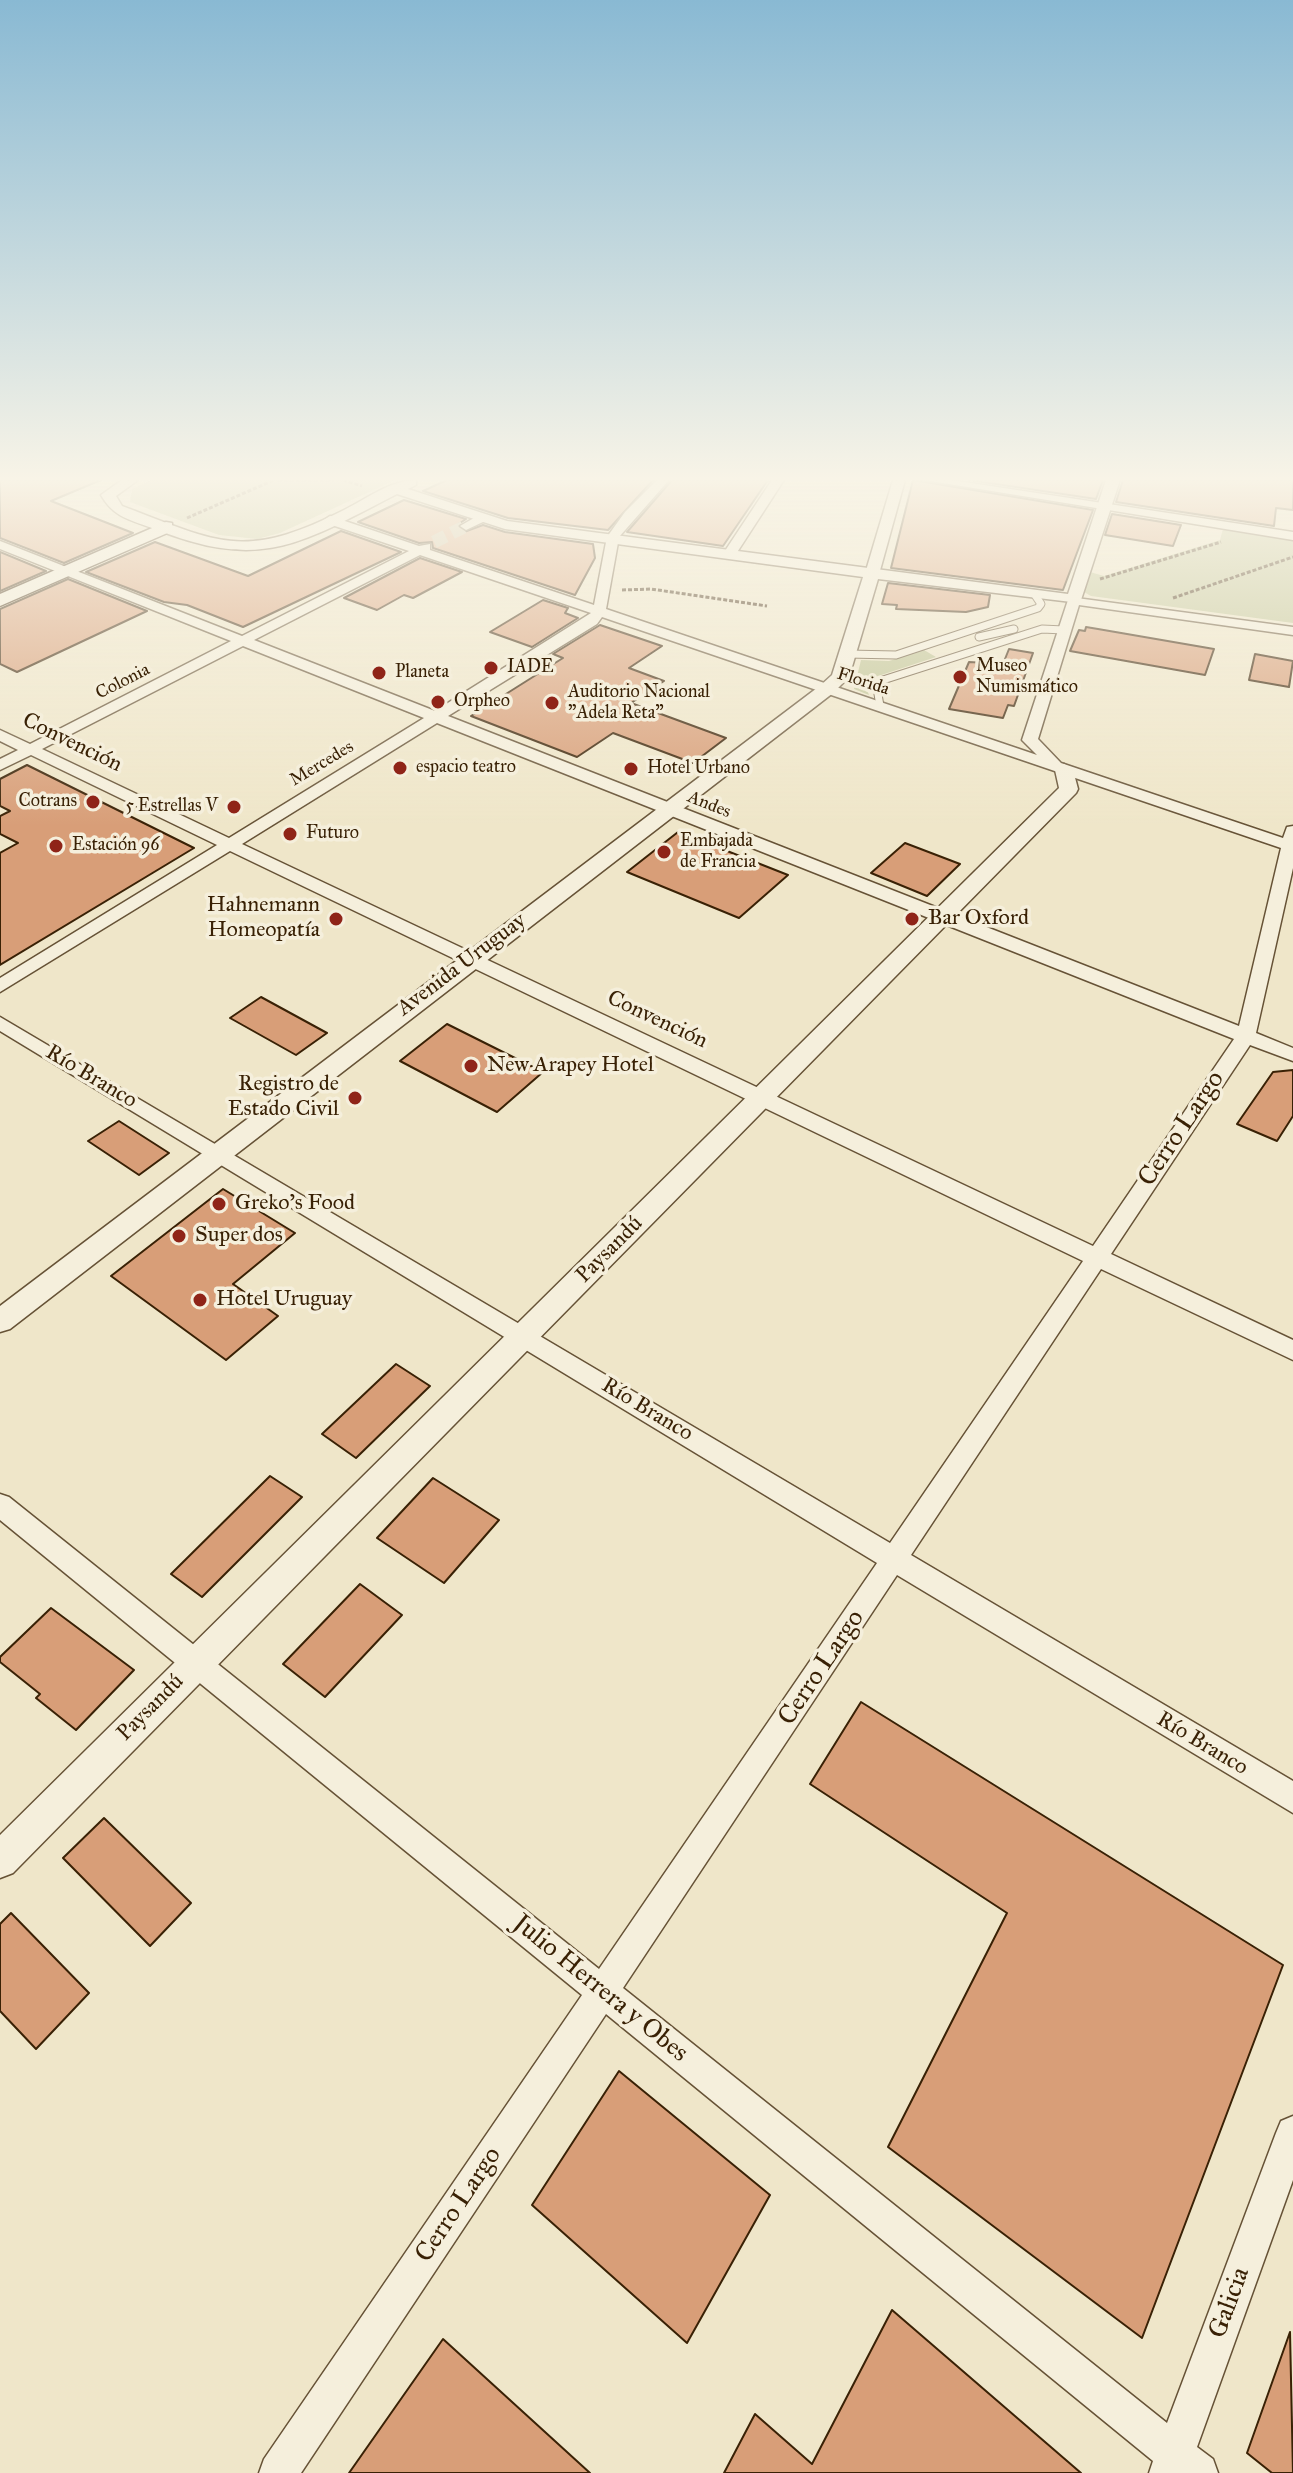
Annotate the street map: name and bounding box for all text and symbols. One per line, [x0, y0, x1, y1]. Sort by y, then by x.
place label: Museo Numismático [976, 656, 1078, 698]
place label: IADE [507, 657, 554, 679]
street label: Colonia [92, 659, 154, 705]
marker: IADE [482, 659, 500, 677]
place label: Planeta [395, 662, 449, 684]
street label: Florida [834, 663, 892, 701]
marker: Planeta [370, 664, 388, 682]
marker: Museo Numismático [951, 668, 969, 686]
place label: Auditorio Nacional "Adela Reta" [568, 682, 710, 724]
place label: Orpheo [454, 691, 510, 713]
marker: Orpheo [429, 693, 447, 711]
marker: Auditorio Nacional "Adela Reta" [543, 694, 561, 712]
street label: Convención [18, 708, 126, 778]
street label: Mercedes [286, 737, 358, 791]
place label: espacio teatro [416, 757, 516, 779]
place label: Hotel Urbano [647, 758, 750, 780]
marker: espacio teatro [391, 759, 409, 777]
marker: Hotel Urbano [622, 760, 640, 778]
street label: Andes [684, 787, 734, 823]
place label: Cotrans [18, 791, 77, 813]
marker: Cotrans [84, 793, 102, 811]
place label: 5 Estrellas V [126, 796, 218, 818]
marker: 5 Estrellas V [225, 798, 243, 816]
place label: Futuro [306, 823, 359, 845]
marker: Futuro [281, 825, 299, 843]
place label: Embajada de Francia [680, 831, 756, 874]
place label: Estación 96 [72, 835, 160, 857]
marker: Estación 96 [47, 837, 65, 855]
marker: Embajada de Francia [655, 843, 673, 861]
place label: Hahnemann Homeopatía [207, 893, 320, 944]
place label: Bar Oxford [928, 906, 1029, 932]
street label: Avenida Uruguay [392, 908, 532, 1022]
marker: Hahnemann Homeopatía [327, 910, 345, 928]
marker: Bar Oxford [903, 910, 921, 928]
street label: Convención [603, 985, 711, 1055]
street label: Río Branco [41, 1039, 141, 1115]
place label: New Arapey Hotel [487, 1053, 654, 1079]
marker: New Arapey Hotel [462, 1057, 480, 1075]
street label: Cerro Largo [1132, 1065, 1232, 1193]
place label: Registro de Estado Civil [228, 1072, 339, 1124]
marker: Registro de Estado Civil [346, 1089, 364, 1107]
place label: Greko's Food [235, 1191, 355, 1217]
marker: Greko's Food [210, 1195, 228, 1213]
street label: Paysandú [571, 1211, 649, 1289]
place label: Super dos [195, 1223, 283, 1249]
marker: Super dos [170, 1227, 188, 1245]
place label: Hotel Uruguay [216, 1287, 352, 1313]
marker: Hotel Uruguay [191, 1291, 209, 1309]
street label: Río Branco [597, 1372, 697, 1448]
street label: Cerro Largo [772, 1604, 872, 1732]
street label: Paysandú [112, 1669, 190, 1747]
street label: Río Branco [1152, 1706, 1252, 1782]
street label: Julio Herrera y Obes [506, 1909, 694, 2069]
street label: Cerro Largo [409, 2141, 509, 2269]
street label: Galicia [1203, 2263, 1257, 2343]

